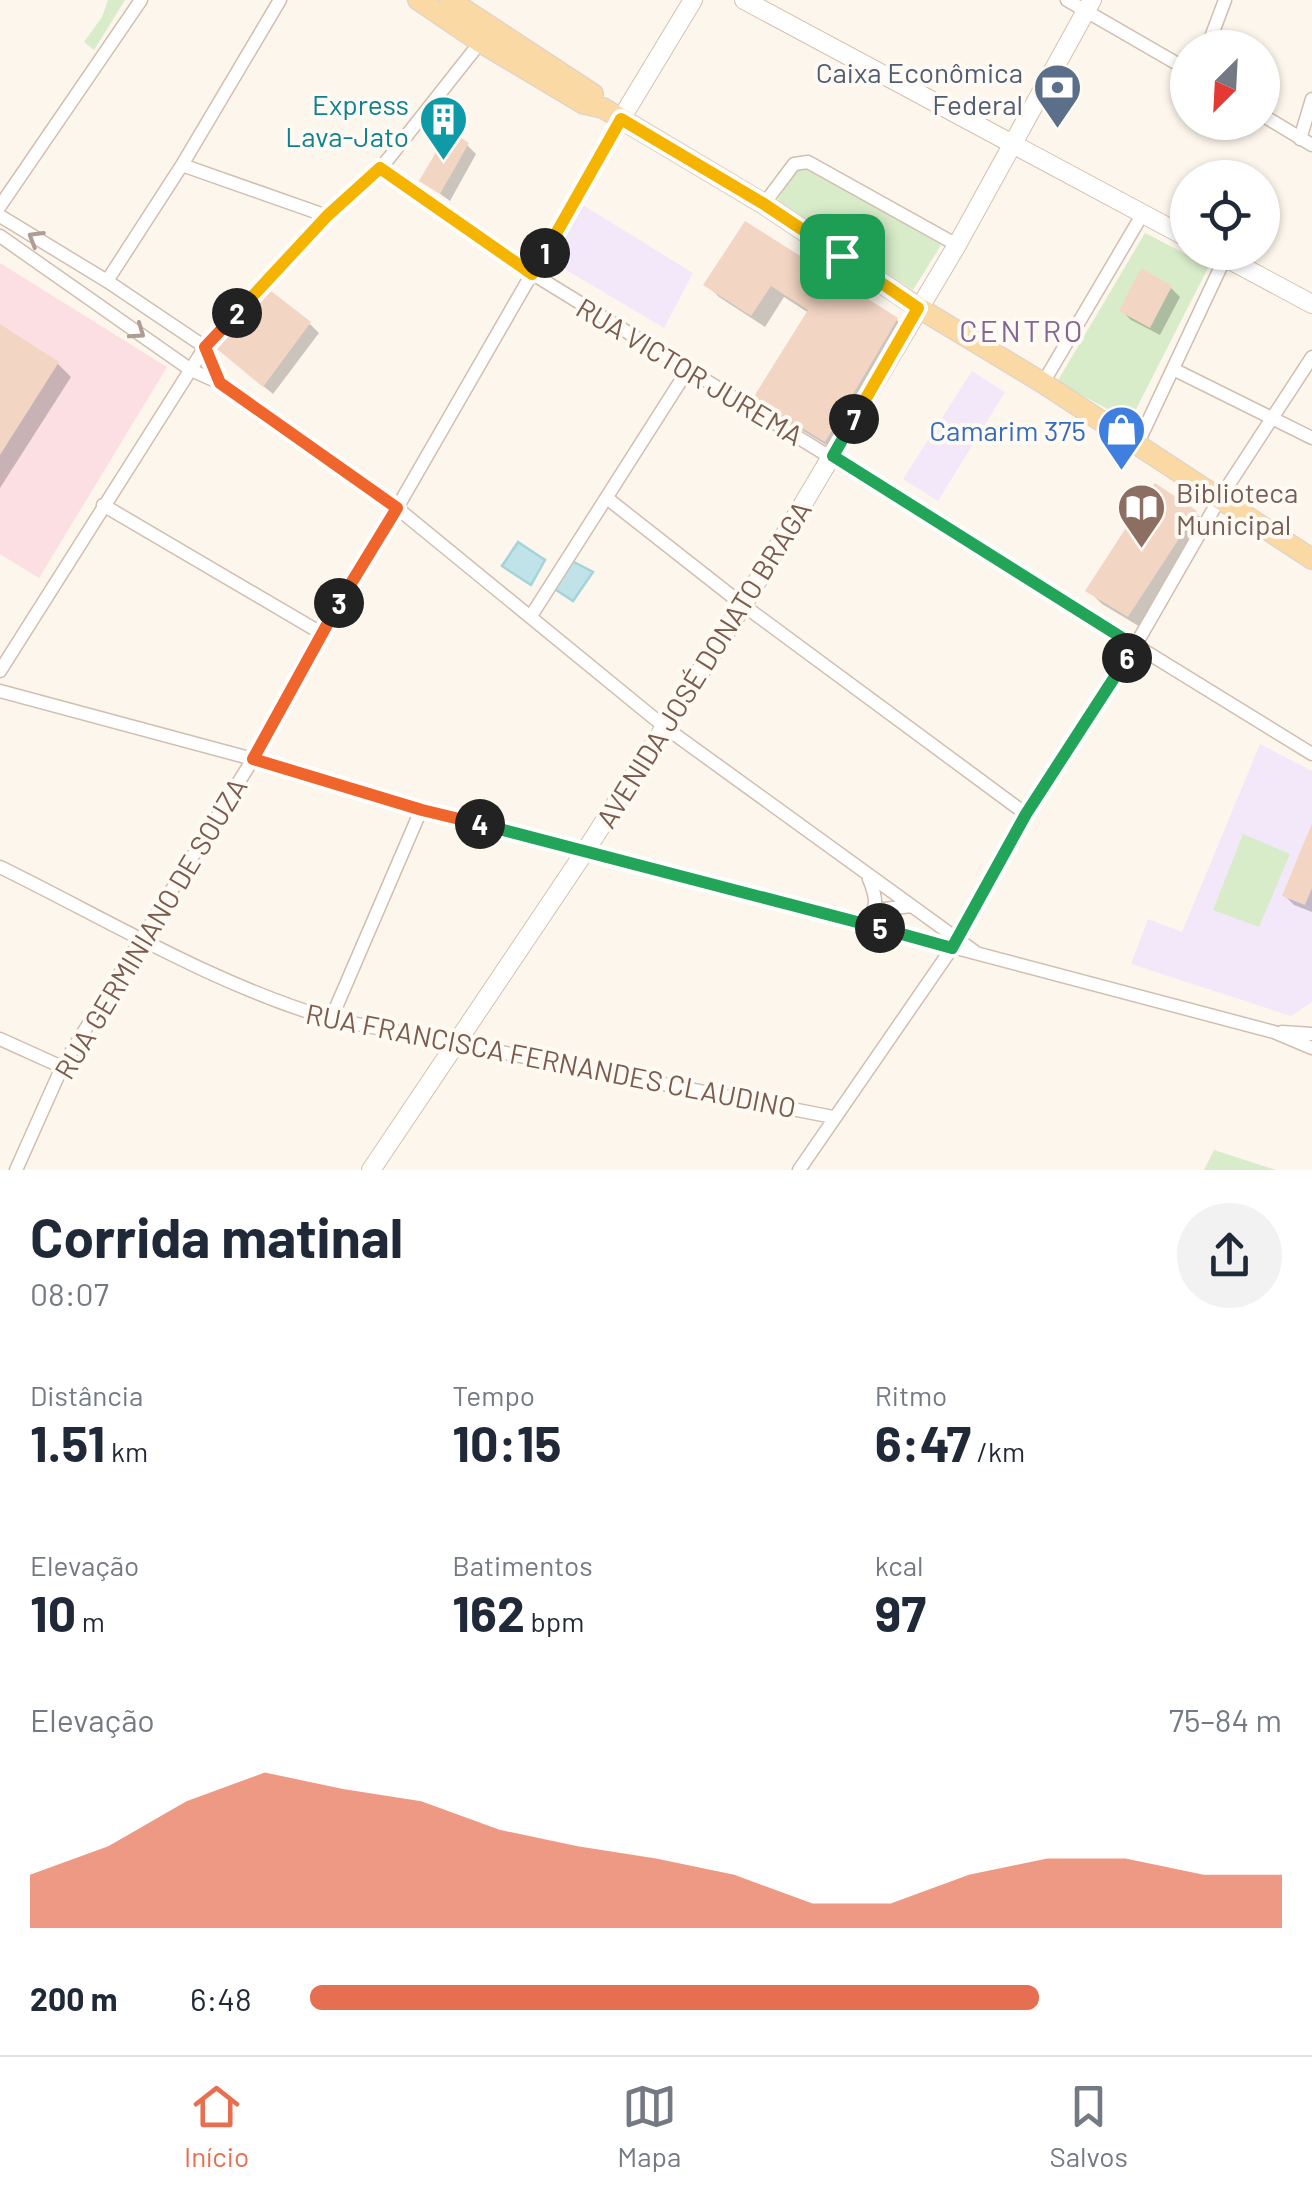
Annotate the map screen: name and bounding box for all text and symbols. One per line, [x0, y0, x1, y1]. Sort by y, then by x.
north arrow [1170, 30, 1280, 140]
map controls [1170, 30, 1280, 270]
place label: Caixa Econômica Federal [816, 55, 1023, 121]
bank icon: Caixa Econômica Federal [1032, 62, 1084, 130]
place label: Express Lava-Jato [285, 87, 409, 153]
building icon: Express Lava-Jato [418, 94, 470, 162]
button: locate [1170, 160, 1280, 270]
pin [800, 214, 885, 299]
pin: 1 [520, 228, 570, 278]
icon: arrive [815, 229, 870, 284]
one-way arrow [28, 231, 46, 250]
text: 1 [540, 236, 550, 270]
pin: 2 [212, 288, 262, 338]
street label: RUA VICTOR JUREMA [571, 290, 809, 452]
text: 2 [229, 296, 245, 330]
district label: CENTRO [959, 312, 1085, 348]
one-way arrow [126, 320, 145, 338]
pin: 7 [829, 394, 879, 444]
text: 7 [847, 402, 861, 436]
shop icon: Camarim 375 [1095, 404, 1147, 472]
place label: Camarim 375 [929, 413, 1086, 447]
place label: Biblioteca Municipal [1176, 475, 1298, 541]
library icon: Biblioteca Municipal [1115, 482, 1167, 550]
street label: AVENIDA JOSÉ DONATO BRAGA [588, 494, 818, 834]
pin: 3 [314, 578, 364, 628]
text: 3 [331, 586, 347, 620]
pin: 6 [1102, 633, 1152, 683]
text: 6 [1119, 641, 1135, 675]
street label: RUA GERMINIANO DE SOUZA [46, 771, 254, 1085]
pin: 4 [455, 799, 505, 849]
text: 4 [472, 807, 488, 841]
pin: 5 [855, 903, 905, 953]
text: 5 [872, 911, 888, 945]
street label: RUA FRANCISCA FERNANDES CLAUDINO [303, 996, 799, 1124]
text: Corrida matinal [30, 1203, 403, 1269]
button: share [1177, 1203, 1282, 1308]
text: 08:07 [30, 1274, 109, 1312]
text: Distância [30, 1378, 143, 1412]
text: Tempo [452, 1378, 535, 1412]
text: Ritmo [875, 1378, 947, 1412]
text: 1.51 [30, 1412, 105, 1472]
text: 10:15 [452, 1412, 561, 1472]
text: 6:47 [875, 1412, 971, 1472]
text: km [105, 1434, 148, 1468]
text: /km [971, 1434, 1025, 1468]
text: Elevação [30, 1548, 139, 1582]
text: Batimentos [452, 1548, 593, 1582]
text: kcal [875, 1548, 923, 1582]
text: 10 [30, 1582, 76, 1642]
text: 162 [452, 1582, 525, 1642]
text: 97 [875, 1582, 926, 1642]
text: m [76, 1604, 105, 1638]
text: bpm [525, 1604, 584, 1638]
text: Elevação [30, 1700, 155, 1738]
text: 75–84 m [1169, 1700, 1282, 1738]
text: 200 m [30, 1979, 118, 2017]
text: 6:48 [190, 1979, 252, 2017]
tab: Início [184, 2079, 249, 2173]
tab: Mapa [617, 2079, 681, 2173]
tab: Salvos [1049, 2079, 1128, 2173]

